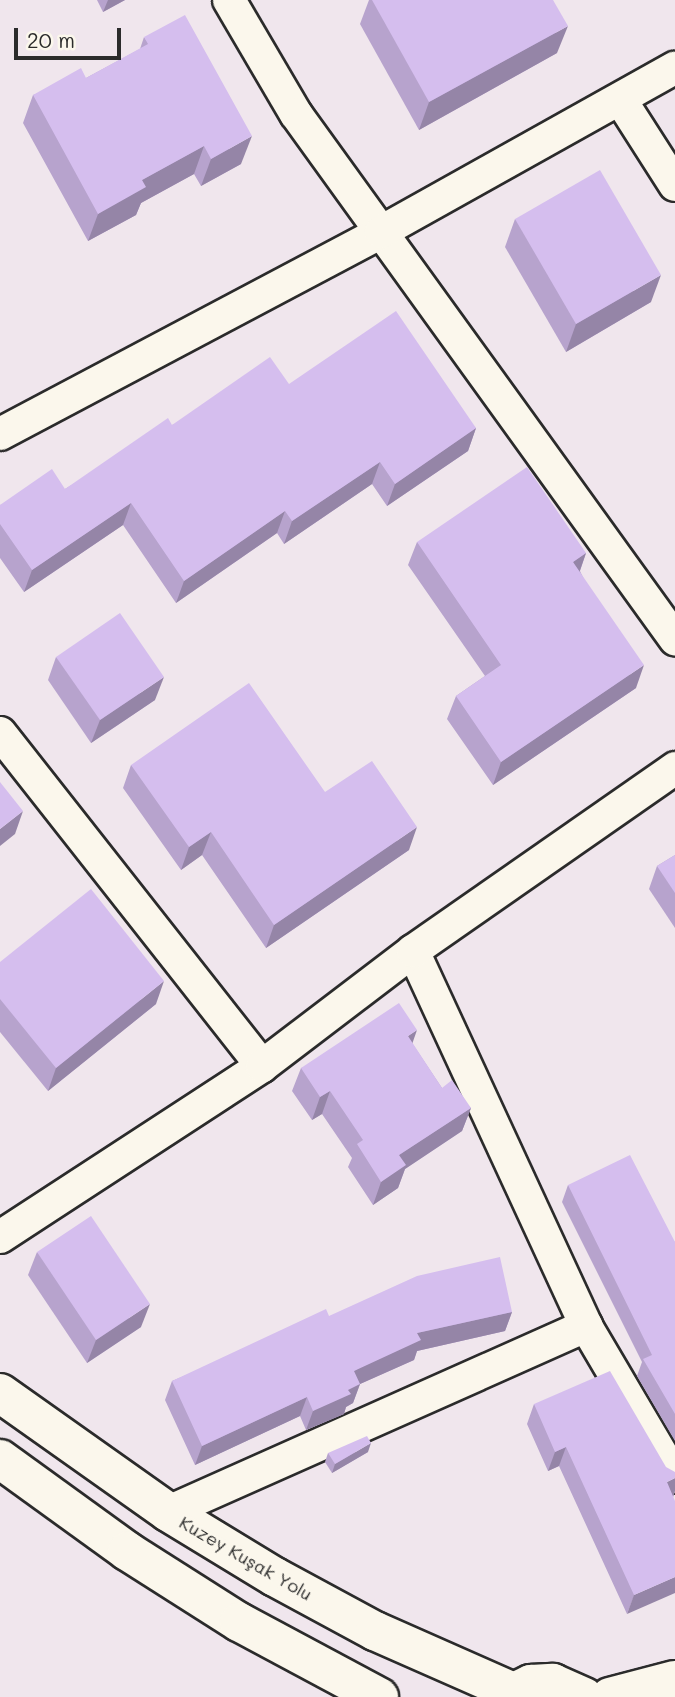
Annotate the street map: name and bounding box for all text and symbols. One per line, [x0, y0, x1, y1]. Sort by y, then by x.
scale bar [18, 14, 124, 58]
text: 20 m [27, 26, 75, 53]
street label: Kuzey Kuşak Yolu [176, 1511, 316, 1605]

